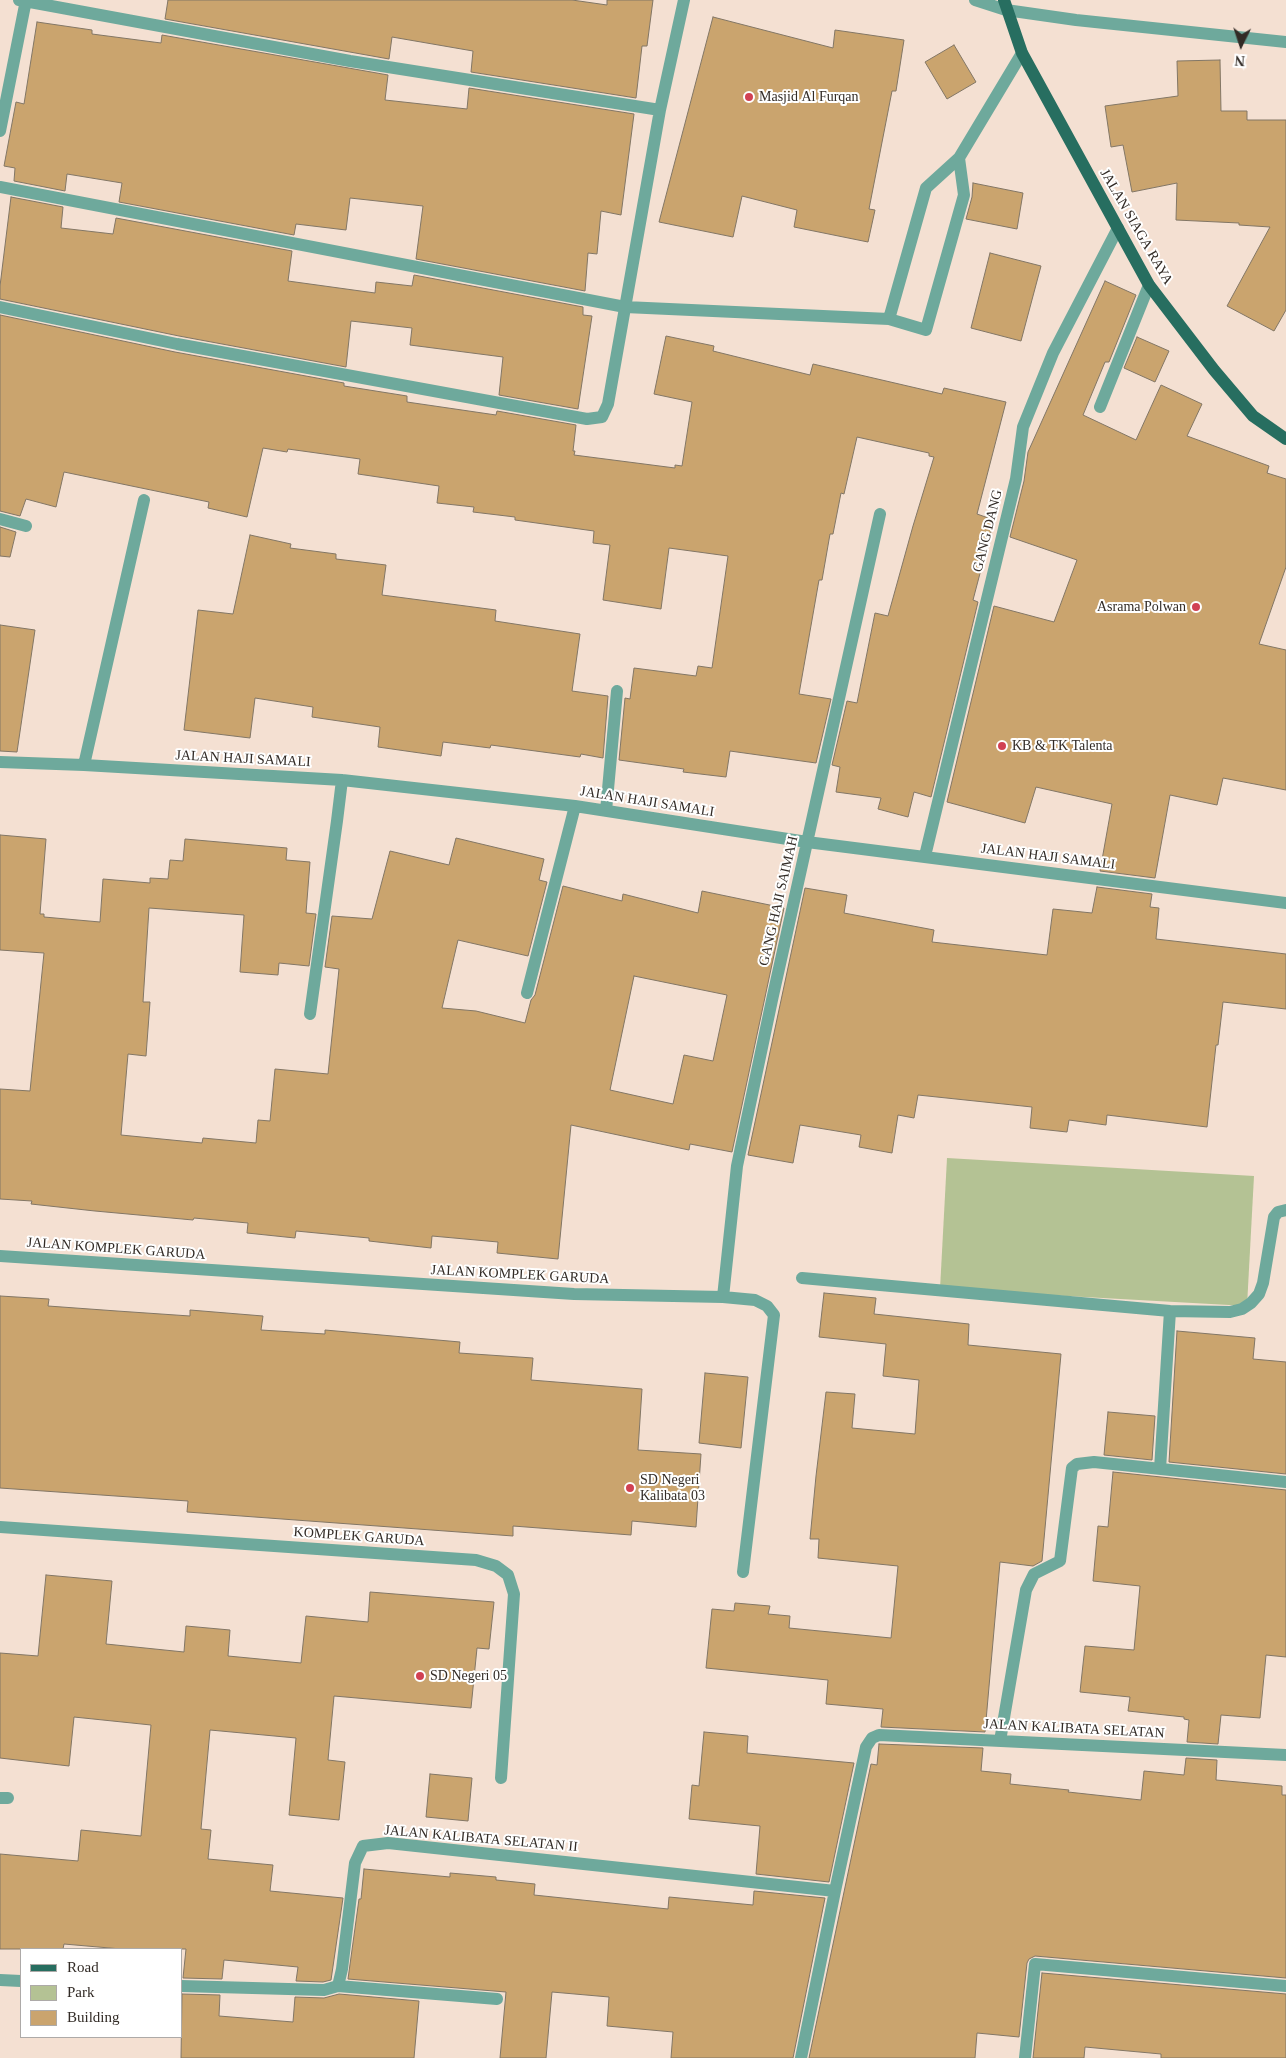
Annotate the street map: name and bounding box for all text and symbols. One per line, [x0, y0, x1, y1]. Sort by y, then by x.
north arrow [1216, 20, 1266, 70]
text: N [1234, 53, 1245, 68]
place label: Masjid Al Furqan [759, 89, 859, 105]
marker: Masjid Al Furqan [743, 91, 755, 103]
street label: JALAN SIAGA RAYA [1096, 166, 1176, 288]
street label: GANG DANG [970, 488, 1006, 574]
place label: Asrama Polwan [1097, 599, 1186, 615]
marker: Asrama Polwan [1190, 601, 1202, 613]
place label: KB & TK Talenta [1012, 738, 1112, 754]
marker: KB & TK Talenta [996, 740, 1008, 752]
street label: JALAN HAJI SAMALI [175, 747, 311, 771]
street label: JALAN HAJI SAMALI [579, 783, 715, 821]
street label: GANG HAJI SAIMAH [756, 834, 802, 968]
street label: JALAN HAJI SAMALI [980, 840, 1116, 874]
street label: JALAN KOMPLEK GARUDA [26, 1234, 206, 1264]
street label: JALAN KOMPLEK GARUDA [430, 1262, 610, 1288]
place label: SD Negeri Kalibata 03 [640, 1472, 705, 1504]
marker: SD Negeri Kalibata 03 [624, 1482, 636, 1494]
street label: KOMPLEK GARUDA [293, 1524, 425, 1550]
place label: SD Negeri 05 [430, 1668, 507, 1684]
marker: SD Negeri 05 [414, 1670, 426, 1682]
street label: JALAN KALIBATA SELATAN [983, 1716, 1165, 1742]
street label: JALAN KALIBATA SELATAN II [384, 1822, 578, 1856]
legend [20, 1948, 182, 2038]
text: Road [67, 1959, 99, 1975]
text: Park [67, 1984, 95, 2000]
text: Building [67, 2009, 120, 2025]

